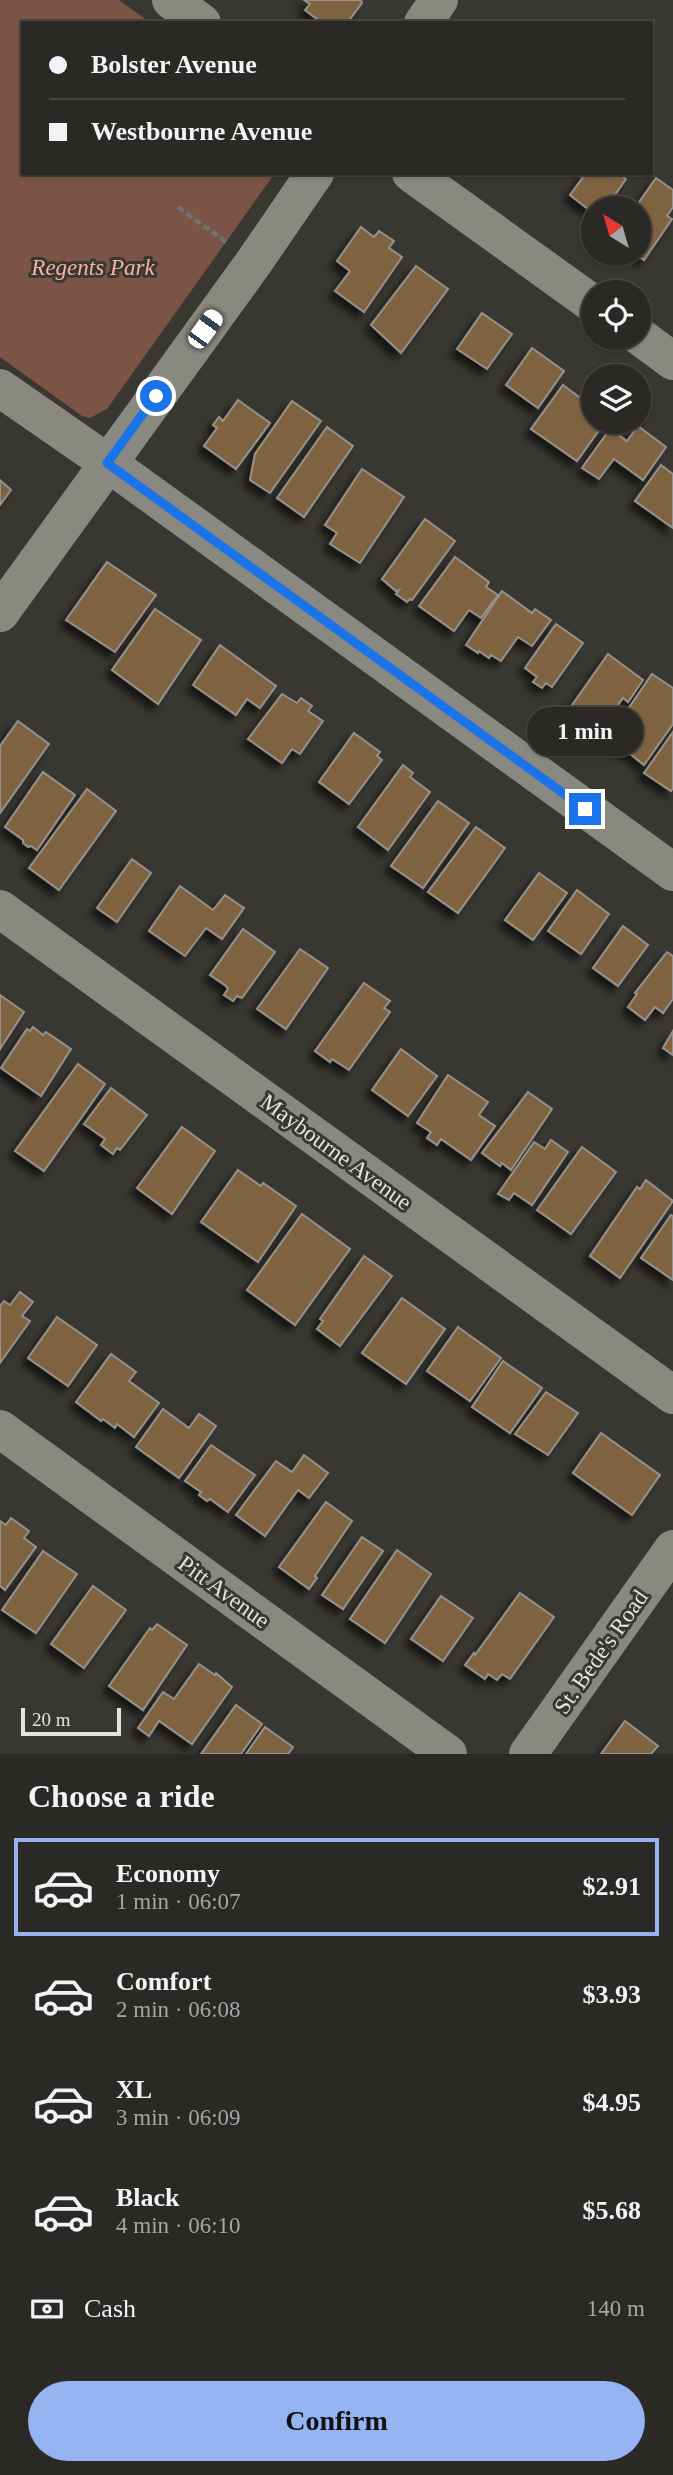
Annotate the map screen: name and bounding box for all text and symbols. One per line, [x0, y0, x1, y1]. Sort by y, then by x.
text: Bolster Avenue [91, 50, 257, 79]
text: Westbourne Avenue [91, 117, 312, 146]
north arrow [581, 196, 651, 266]
map controls [581, 196, 651, 434]
park label: Regents Park [30, 255, 155, 280]
button: locate [581, 280, 651, 350]
car [185, 306, 226, 352]
button: layers [581, 364, 651, 434]
route start [140, 380, 172, 412]
callout: 1 min [527, 708, 643, 756]
text: 1 min [557, 719, 613, 744]
route end [569, 793, 601, 825]
street label: Maybourne Avenue [256, 1089, 416, 1215]
street label: Pitt Avenue [174, 1551, 274, 1633]
street label: St. Bede's Road [549, 1585, 653, 1719]
scale bar [21, 1705, 121, 1737]
text: 20 m [32, 1709, 71, 1730]
text: Choose a ride [28, 1778, 215, 1814]
icon: car [32, 1856, 95, 1919]
text: Economy [116, 1859, 220, 1888]
text: $2.91 [583, 1872, 641, 1901]
text: 1 min · 06:07 [116, 1889, 241, 1914]
icon: car [32, 1964, 95, 2027]
text: Comfort [116, 1967, 211, 1996]
text: $3.93 [583, 1980, 641, 2009]
text: 2 min · 06:08 [116, 1997, 241, 2022]
icon: car [32, 2072, 95, 2135]
text: XL [116, 2075, 152, 2104]
text: $4.95 [583, 2088, 641, 2117]
text: 3 min · 06:09 [116, 2105, 241, 2130]
icon: car [32, 2180, 95, 2243]
text: Black [116, 2183, 180, 2212]
text: $5.68 [583, 2196, 641, 2225]
text: 4 min · 06:10 [116, 2213, 241, 2238]
icon: cash [28, 2290, 66, 2328]
text: Cash [84, 2294, 136, 2323]
text: 140 m [587, 2296, 645, 2321]
button: Confirm [28, 2381, 645, 2461]

